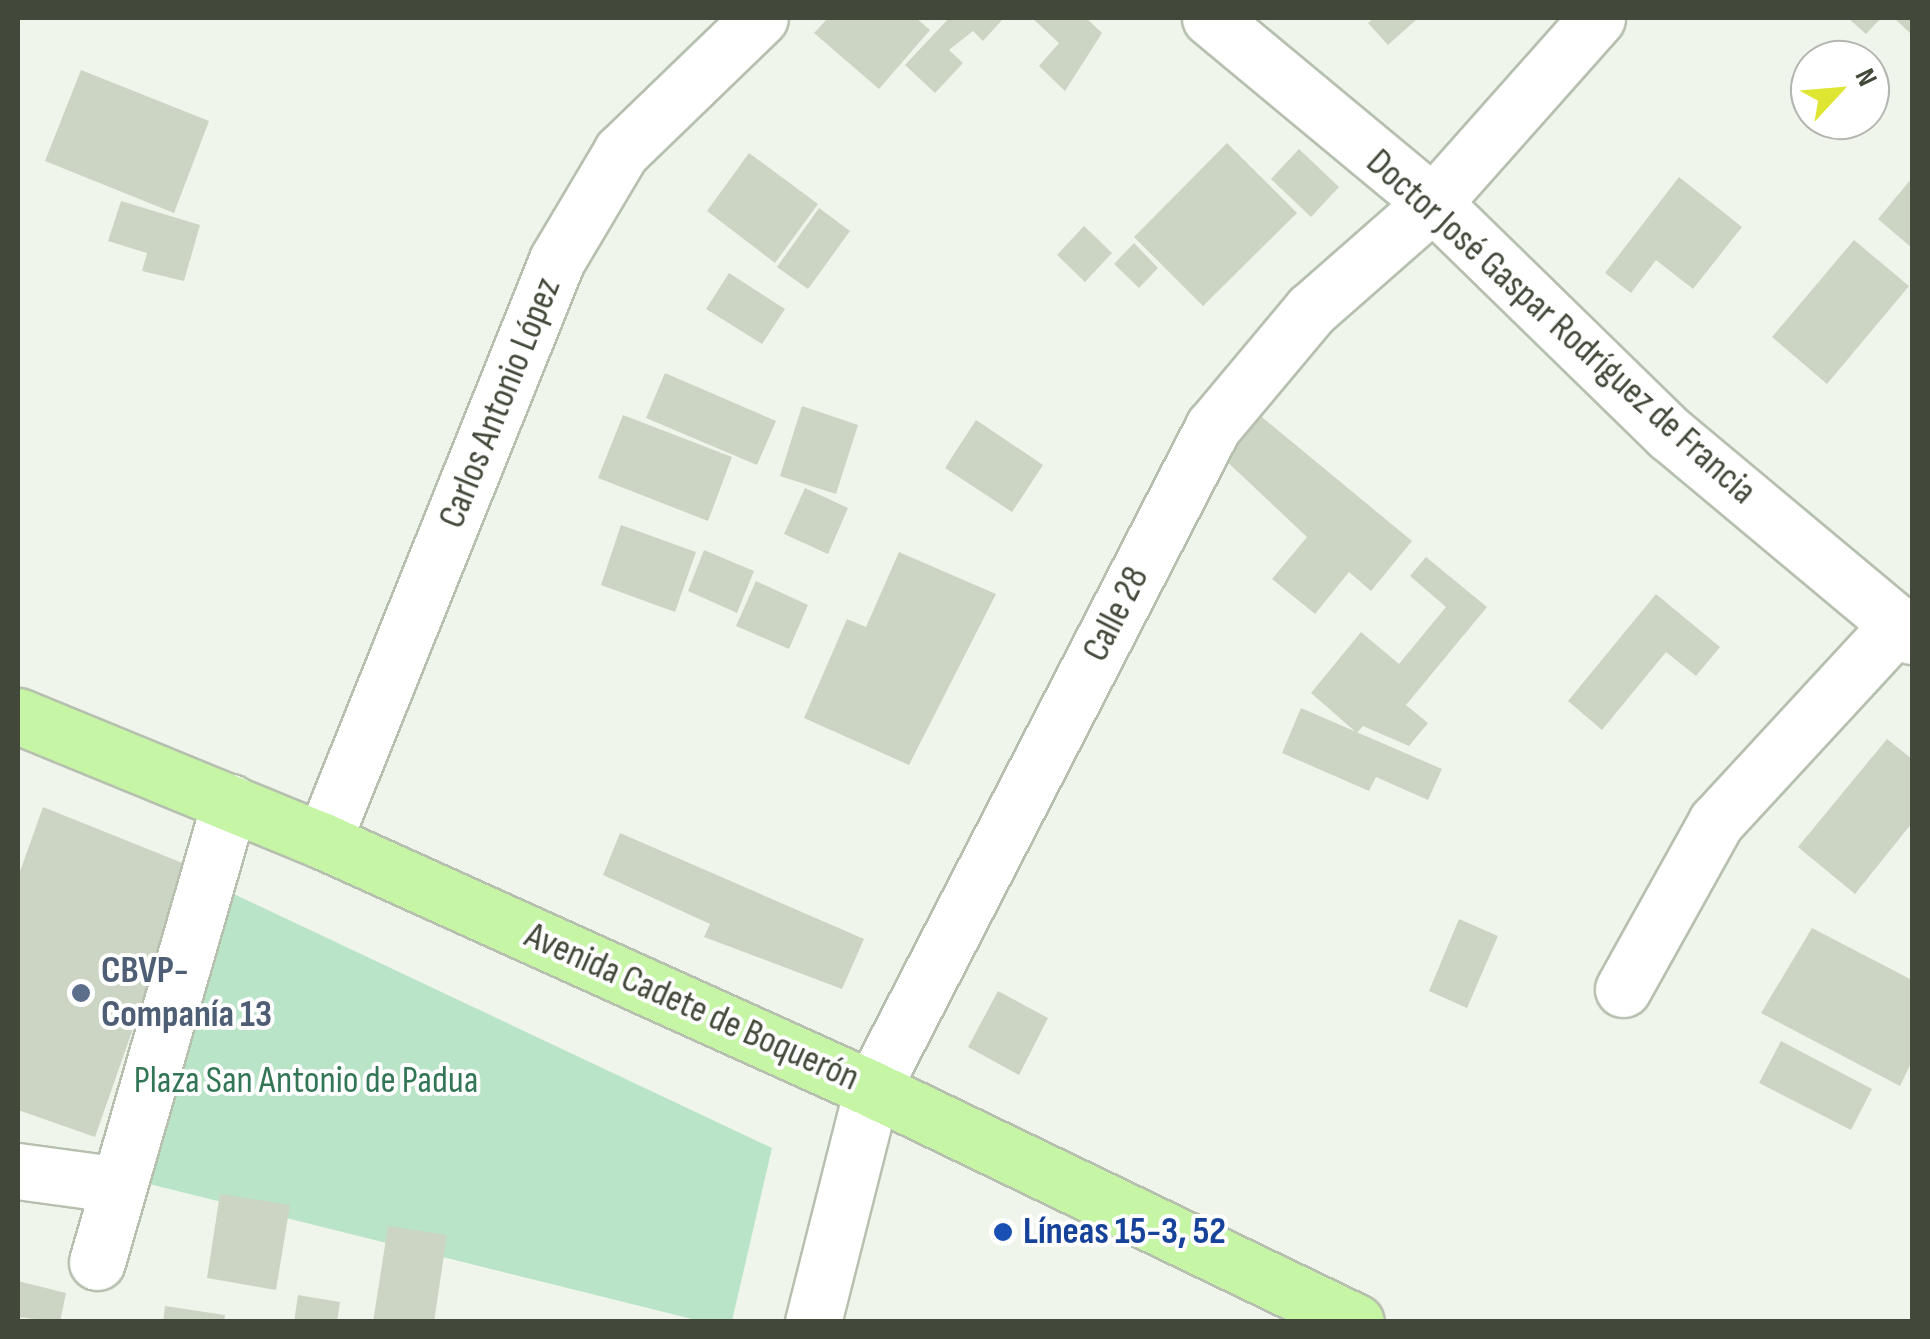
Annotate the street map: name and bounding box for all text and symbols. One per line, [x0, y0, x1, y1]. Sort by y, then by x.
north arrow [1790, 40, 1890, 140]
text: N [1848, 64, 1884, 91]
street label: Doctor José Gaspar Rodríguez de Francia [1357, 140, 1765, 514]
street label: Carlos Antonio López [429, 271, 571, 535]
street label: Calle 28 [1073, 559, 1159, 669]
street label: Avenida Cadete de Boquerón [518, 913, 866, 1101]
place label: CBVP- Companía 13 [101, 948, 272, 1038]
marker: CBVP- Companía 13 [70, 982, 92, 1004]
park label: Plaza San Antonio de Padua [134, 1058, 478, 1104]
place label: Líneas 15-3, 52 [1023, 1209, 1226, 1255]
marker: Líneas 15-3, 52 [992, 1221, 1014, 1243]

